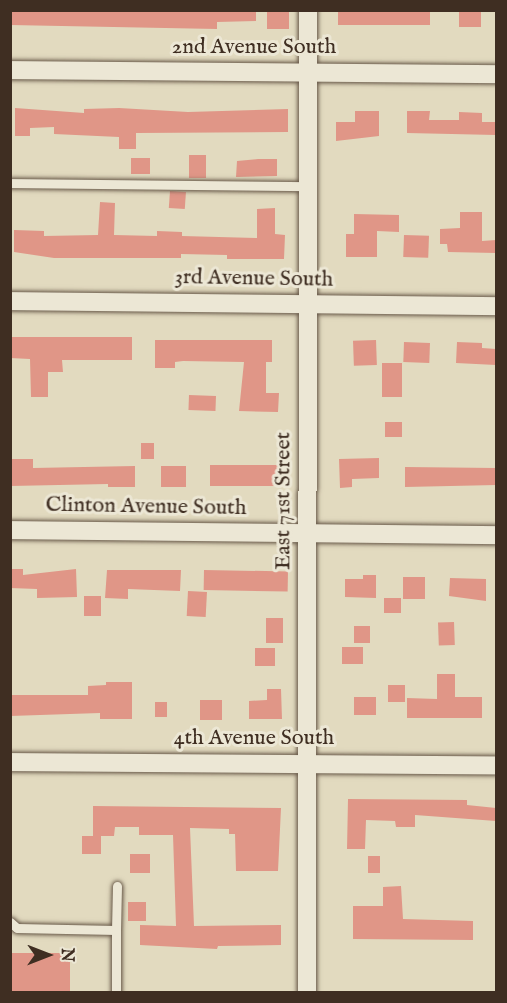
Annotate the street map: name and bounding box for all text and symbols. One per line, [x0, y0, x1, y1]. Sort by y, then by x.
street label: 2nd Avenue South [172, 35, 336, 61]
street label: 3rd Avenue South [174, 264, 334, 294]
street label: East 71st Street [271, 432, 297, 570]
street label: Clinton Avenue South [45, 492, 247, 522]
street label: 4th Avenue South [174, 726, 334, 752]
north arrow [18, 925, 78, 985]
text: N [56, 948, 76, 962]

